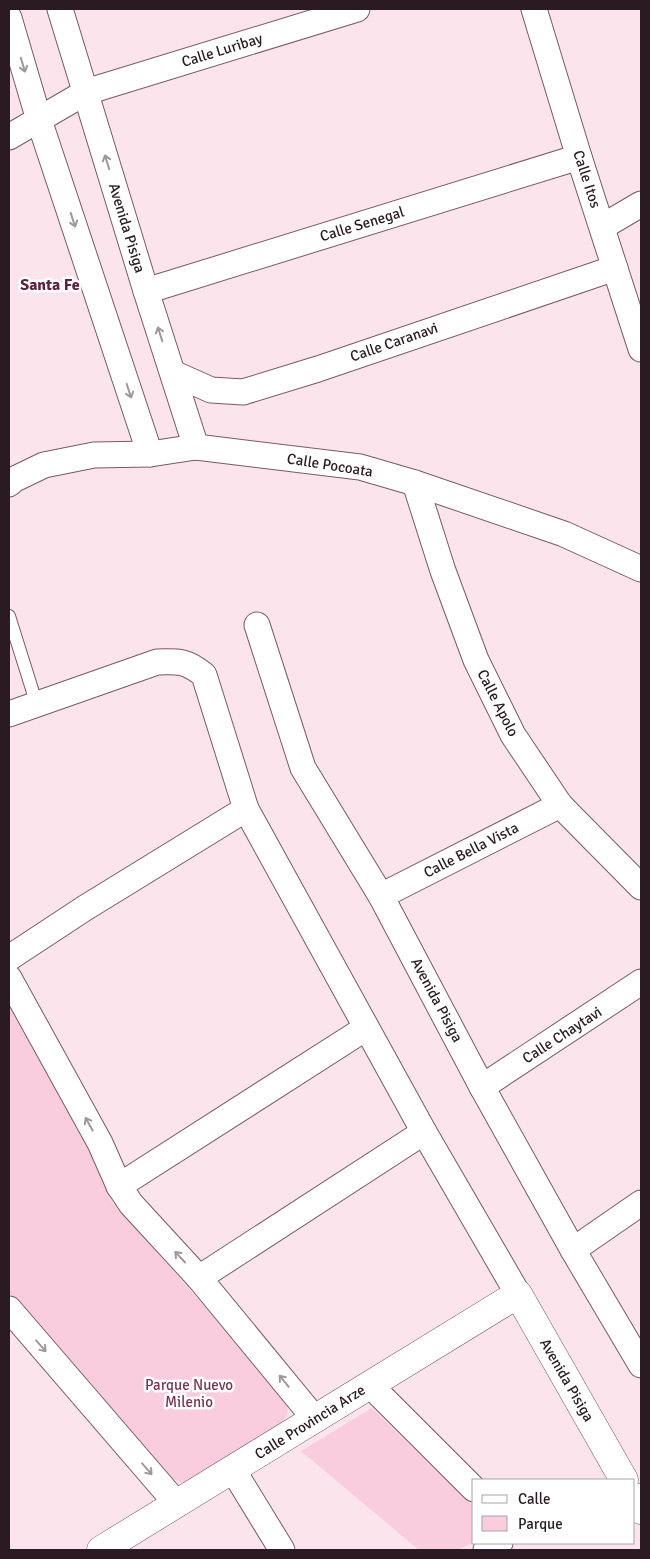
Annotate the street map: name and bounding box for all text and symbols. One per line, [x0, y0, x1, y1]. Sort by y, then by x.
street label: Calle Luribay [179, 29, 265, 71]
one-way arrow [18, 57, 28, 73]
street label: Calle Itos [569, 148, 605, 211]
one-way arrow [102, 154, 112, 170]
street label: Avenida Pisiga [105, 181, 149, 275]
street label: Calle Senegal [318, 203, 406, 245]
one-way arrow [68, 212, 78, 228]
district label: Santa Fe [20, 275, 80, 295]
street label: Calle Caranavi [348, 319, 440, 365]
one-way arrow [155, 326, 164, 342]
one-way arrow [125, 382, 134, 398]
street label: Calle Pocoata [286, 449, 374, 481]
street label: Calle Apolo [473, 666, 523, 740]
street label: Calle Bella Vista [421, 818, 521, 882]
street label: Avenida Pisiga [407, 955, 467, 1045]
street label: Calle Chaytavi [519, 1003, 605, 1067]
one-way arrow [84, 1116, 94, 1131]
one-way arrow [174, 1250, 185, 1263]
street label: Avenida Pisiga [536, 1335, 598, 1425]
one-way arrow [35, 1339, 46, 1352]
one-way arrow [278, 1375, 289, 1388]
park label: Parque Nuevo Milenio [145, 1376, 233, 1411]
street label: Calle Provincia Arze [251, 1381, 369, 1463]
one-way arrow [141, 1462, 152, 1475]
legend [472, 1479, 635, 1544]
text: Calle [518, 1490, 551, 1508]
text: Parque [518, 1515, 563, 1533]

